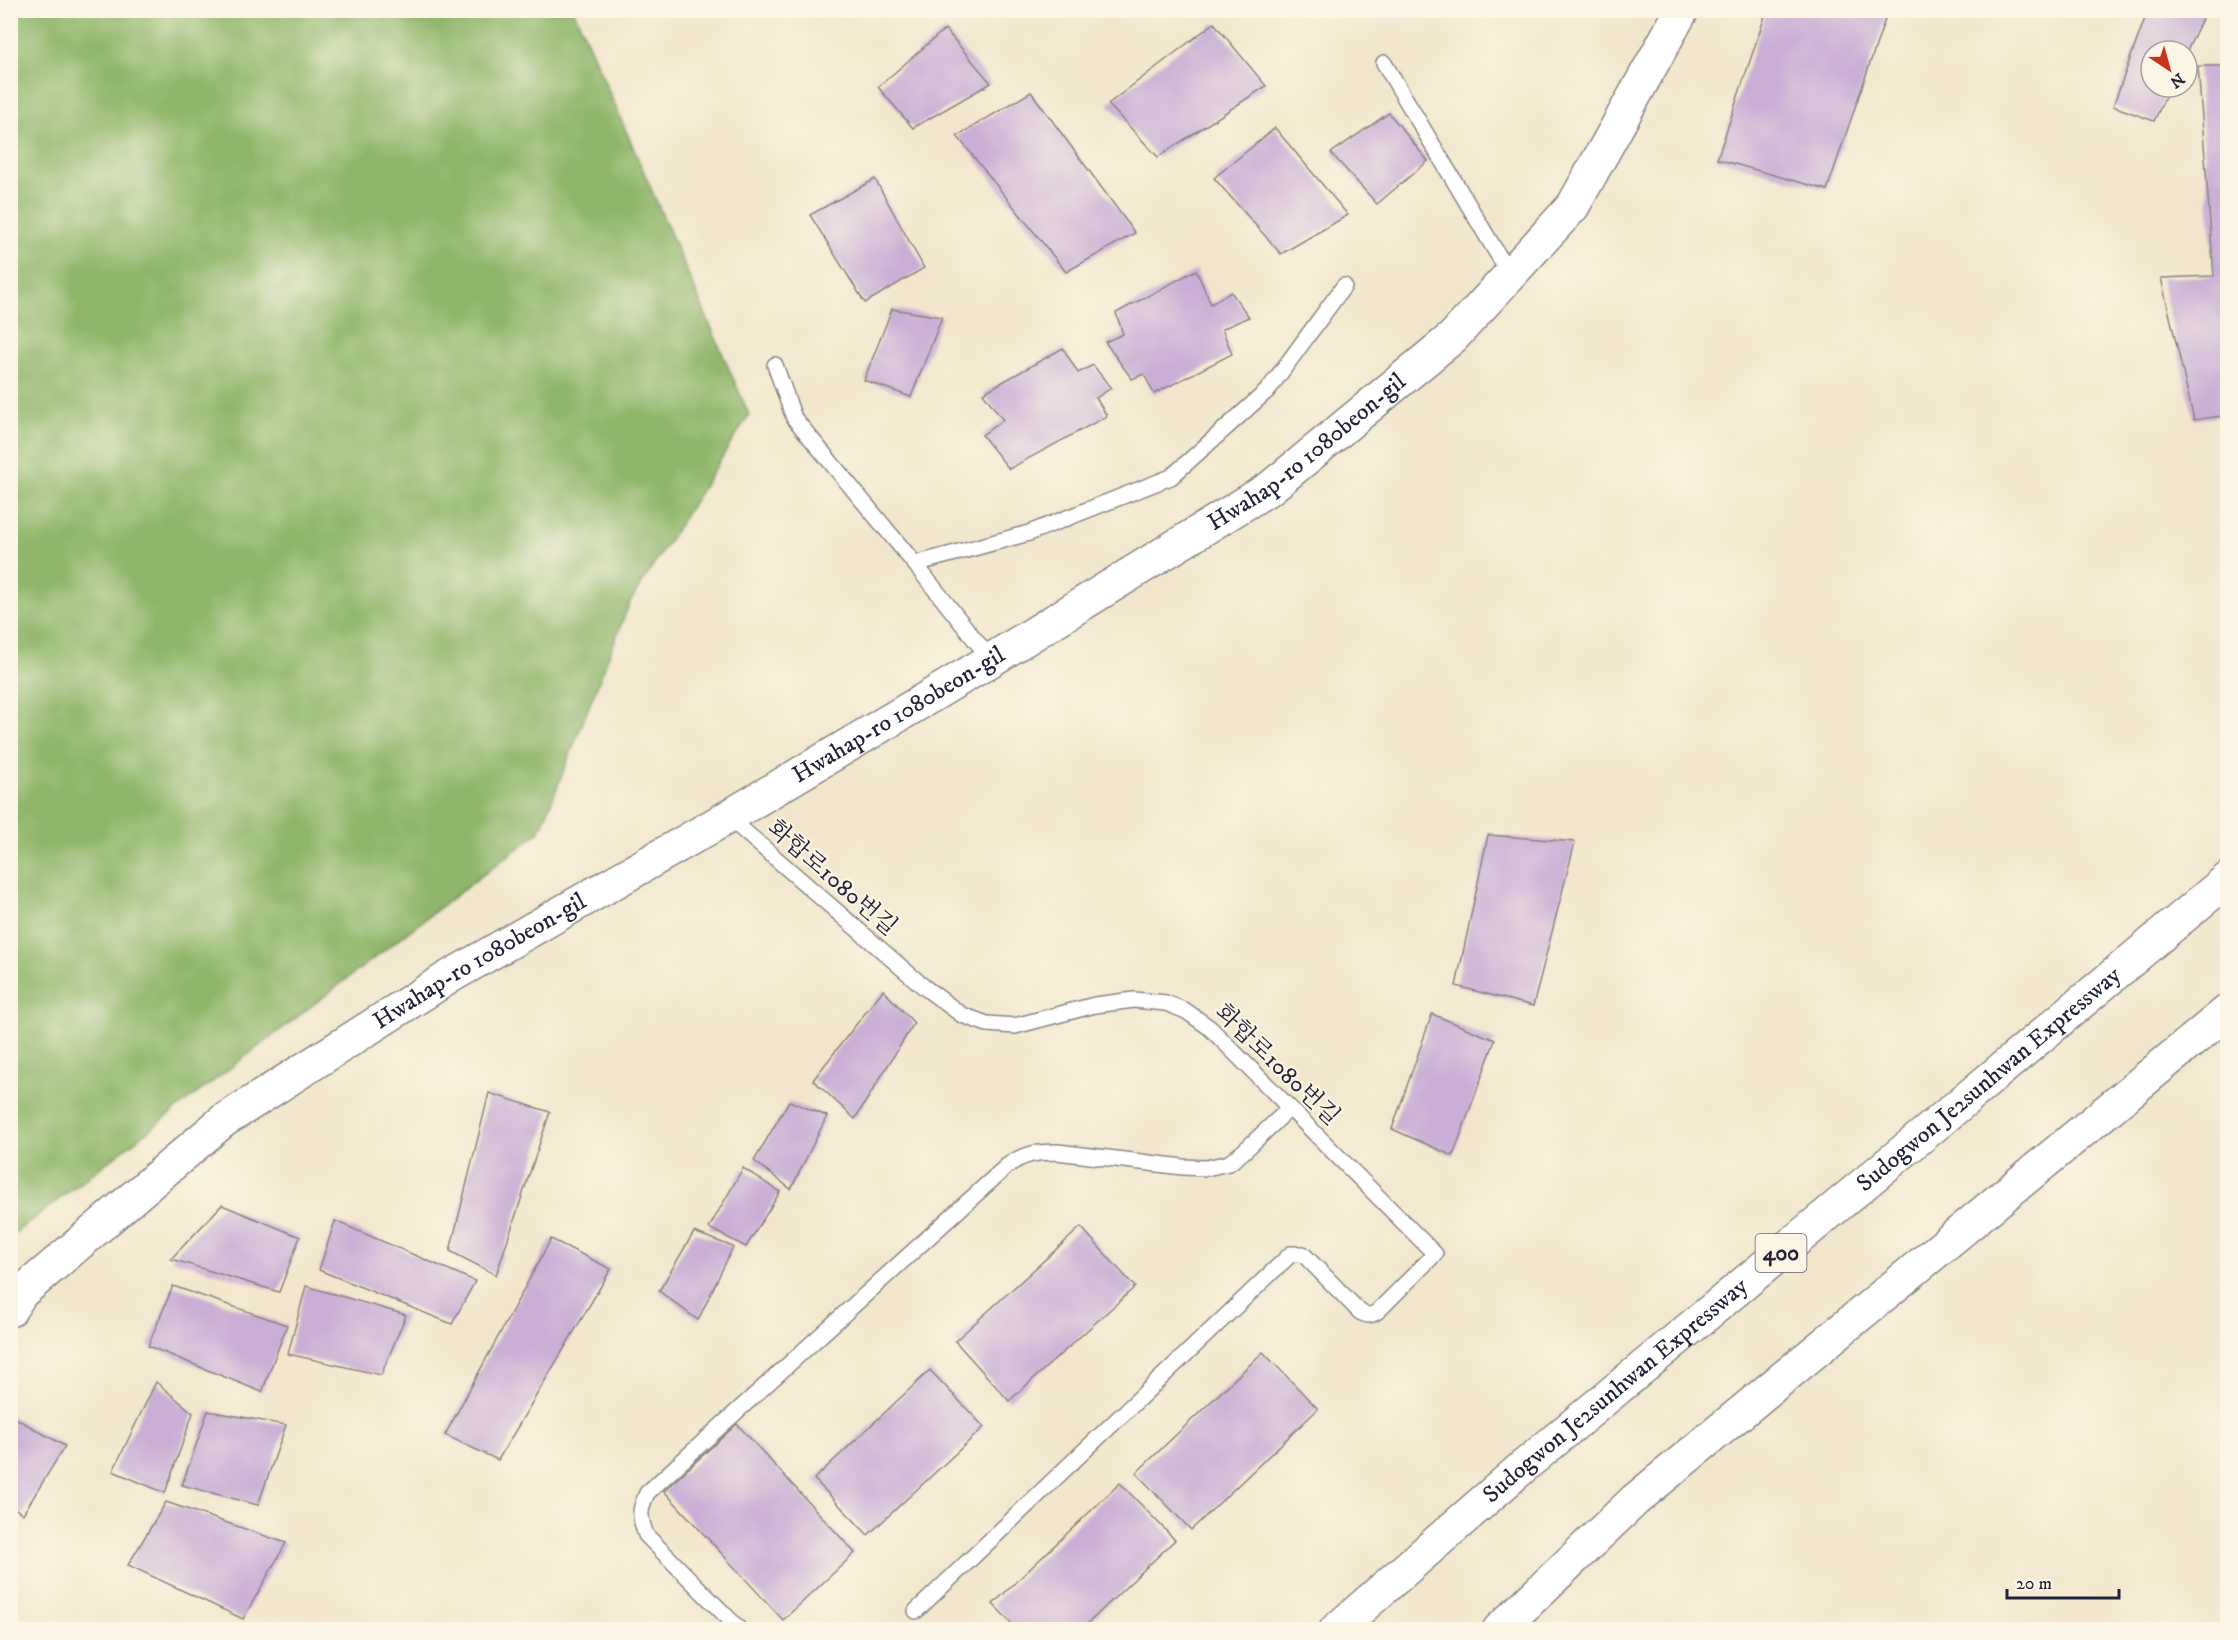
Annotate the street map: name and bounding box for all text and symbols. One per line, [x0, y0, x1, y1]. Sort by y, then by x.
north arrow [2139, 39, 2199, 99]
text: N [2166, 68, 2188, 92]
street label: Hwahap-ro 1080beon-gil [1202, 366, 1413, 538]
street label: Hwahap-ro 1080beon-gil [787, 640, 1011, 790]
street label: 화합로1080번길 [761, 813, 903, 943]
street label: Hwahap-ro 1080beon-gil [368, 886, 592, 1036]
street label: Sudogwon Je2sunhwan Expressway [1850, 960, 2128, 1199]
street label: 화합로1080번길 [1208, 998, 1346, 1132]
road number: 400 [1756, 1234, 1806, 1272]
street label: Sudogwon Je2sunhwan Expressway [1477, 1271, 1754, 1510]
scale bar [2007, 1562, 2120, 1600]
text: 20 m [2016, 1573, 2052, 1595]

